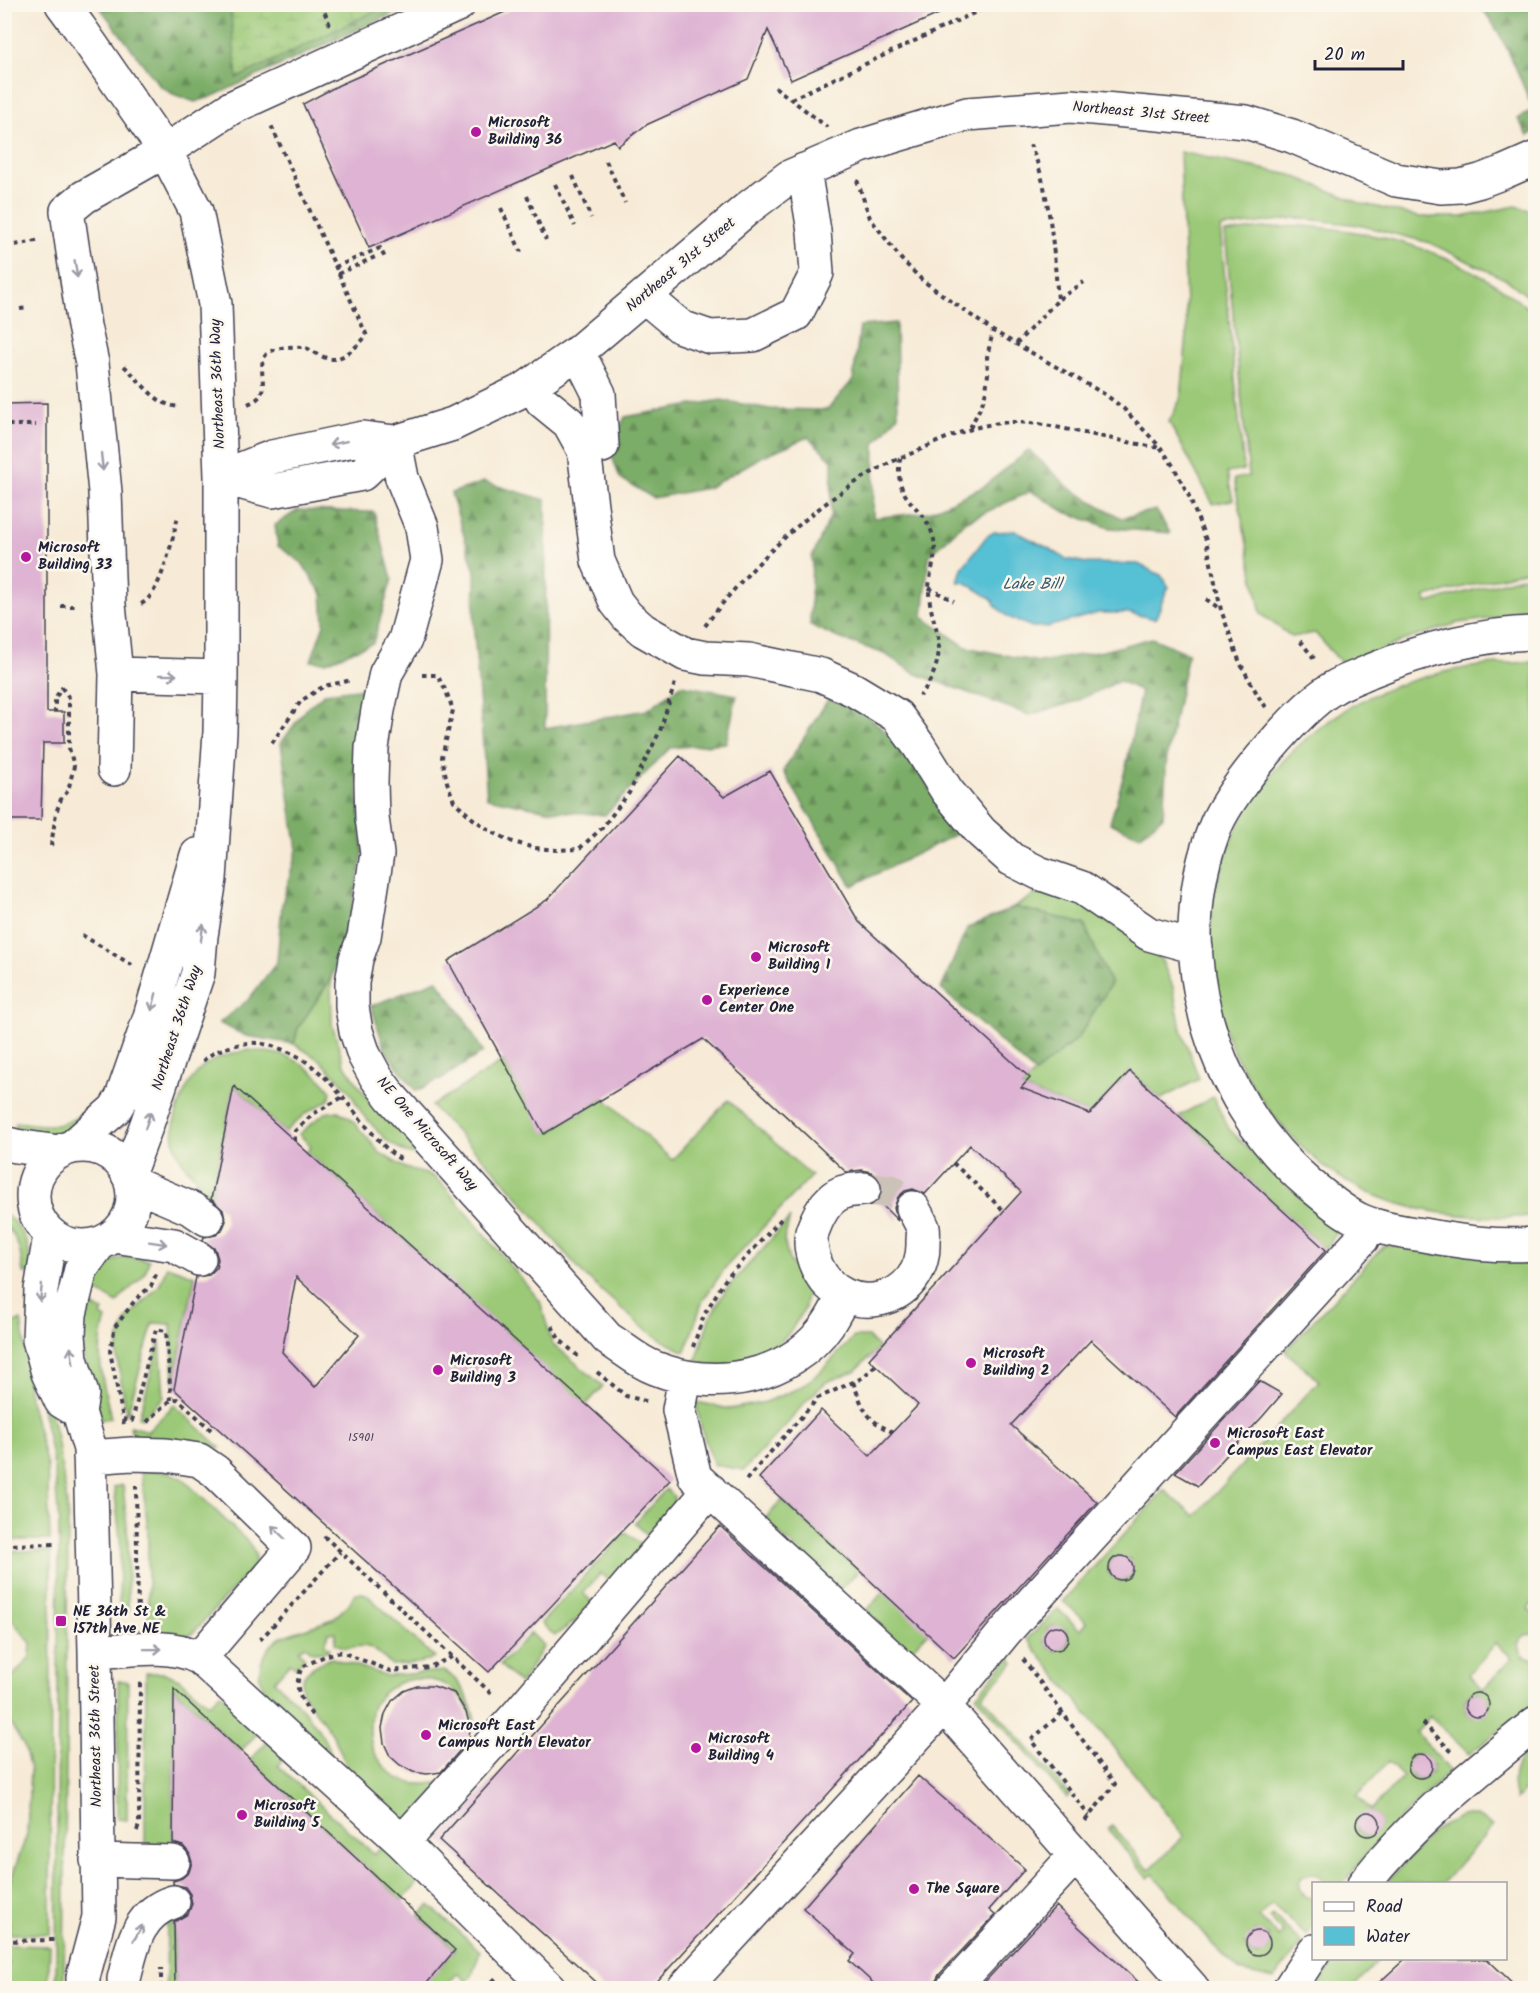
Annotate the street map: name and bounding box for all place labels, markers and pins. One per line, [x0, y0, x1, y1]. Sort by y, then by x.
place label: Microsoft Building 36 [488, 111, 562, 152]
marker: Microsoft Building 36 [469, 125, 483, 139]
place label: Microsoft Building 33 [38, 536, 112, 577]
marker: Microsoft Building 33 [19, 550, 33, 564]
place label: Microsoft Building 1 [768, 936, 831, 977]
marker: Microsoft Building 1 [749, 950, 763, 964]
place label: Experience Center One [719, 979, 795, 1020]
marker: Experience Center One [700, 993, 714, 1007]
place label: Microsoft Building 2 [983, 1342, 1050, 1383]
place label: Microsoft Building 3 [450, 1349, 516, 1390]
marker: Microsoft Building 2 [964, 1356, 978, 1370]
marker: Microsoft Building 3 [431, 1363, 445, 1377]
place label: Microsoft East Campus East Elevator [1227, 1422, 1373, 1463]
marker: Microsoft East Campus East Elevator [1208, 1436, 1222, 1450]
place label: NE 36th St & 157th Ave NE [73, 1600, 166, 1641]
marker: NE 36th St & 157th Ave NE [54, 1614, 68, 1628]
place label: Microsoft East Campus North Elevator [438, 1714, 591, 1755]
place label: Microsoft Building 4 [708, 1727, 774, 1768]
marker: Microsoft East Campus North Elevator [419, 1728, 433, 1742]
marker: Microsoft Building 4 [689, 1741, 703, 1755]
place label: Microsoft Building 5 [254, 1794, 321, 1835]
marker: Microsoft Building 5 [235, 1808, 249, 1822]
place label: The Square [926, 1877, 1000, 1901]
marker: The Square [907, 1882, 921, 1896]

